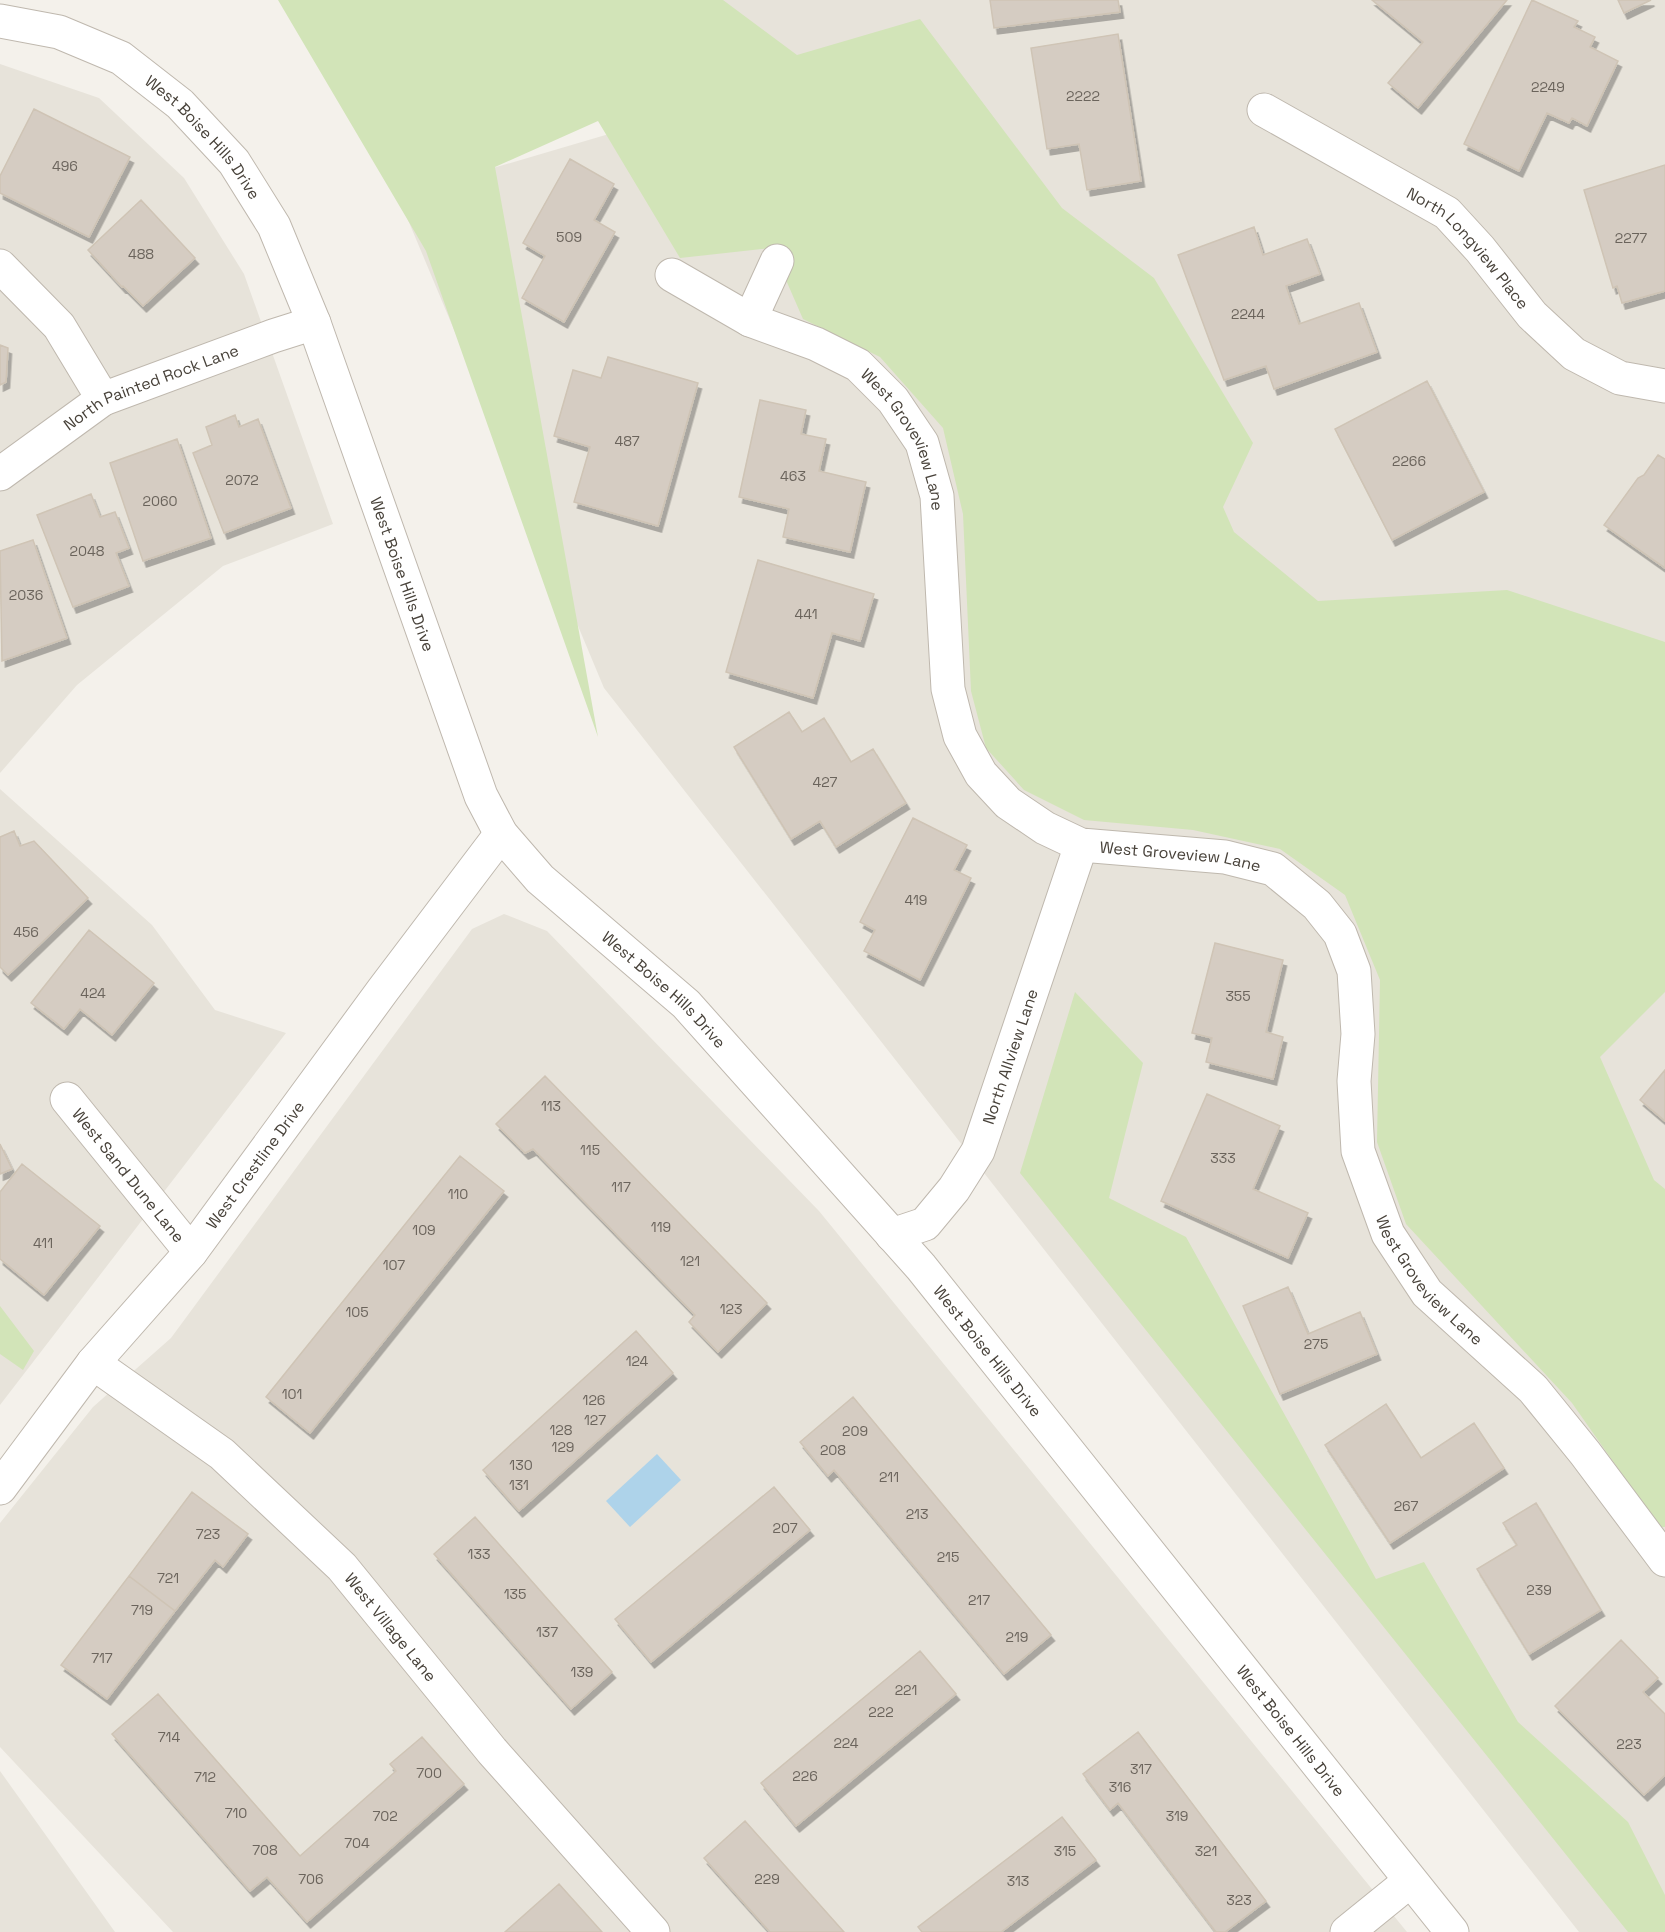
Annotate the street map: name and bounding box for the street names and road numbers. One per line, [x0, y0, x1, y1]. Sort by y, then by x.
street label: West Boise Hills Drive [141, 70, 265, 203]
street label: North Longview Place [1403, 182, 1534, 313]
street label: North Painted Rock Lane [59, 339, 242, 435]
street label: West Groveview Lane [857, 364, 948, 511]
street label: West Boise Hills Drive [366, 494, 440, 654]
street label: West Groveview Lane [1099, 836, 1263, 876]
street label: West Boise Hills Drive [598, 926, 731, 1052]
street label: North Allview Lane [977, 986, 1042, 1127]
street label: West Crestline Drive [201, 1097, 309, 1233]
street label: West Sand Dune Lane [68, 1104, 190, 1247]
street label: West Groveview Lane [1372, 1212, 1488, 1349]
street label: West Boise Hills Drive [929, 1281, 1047, 1421]
street label: West Village Lane [340, 1568, 442, 1686]
street label: West Boise Hills Drive [1232, 1661, 1350, 1801]

